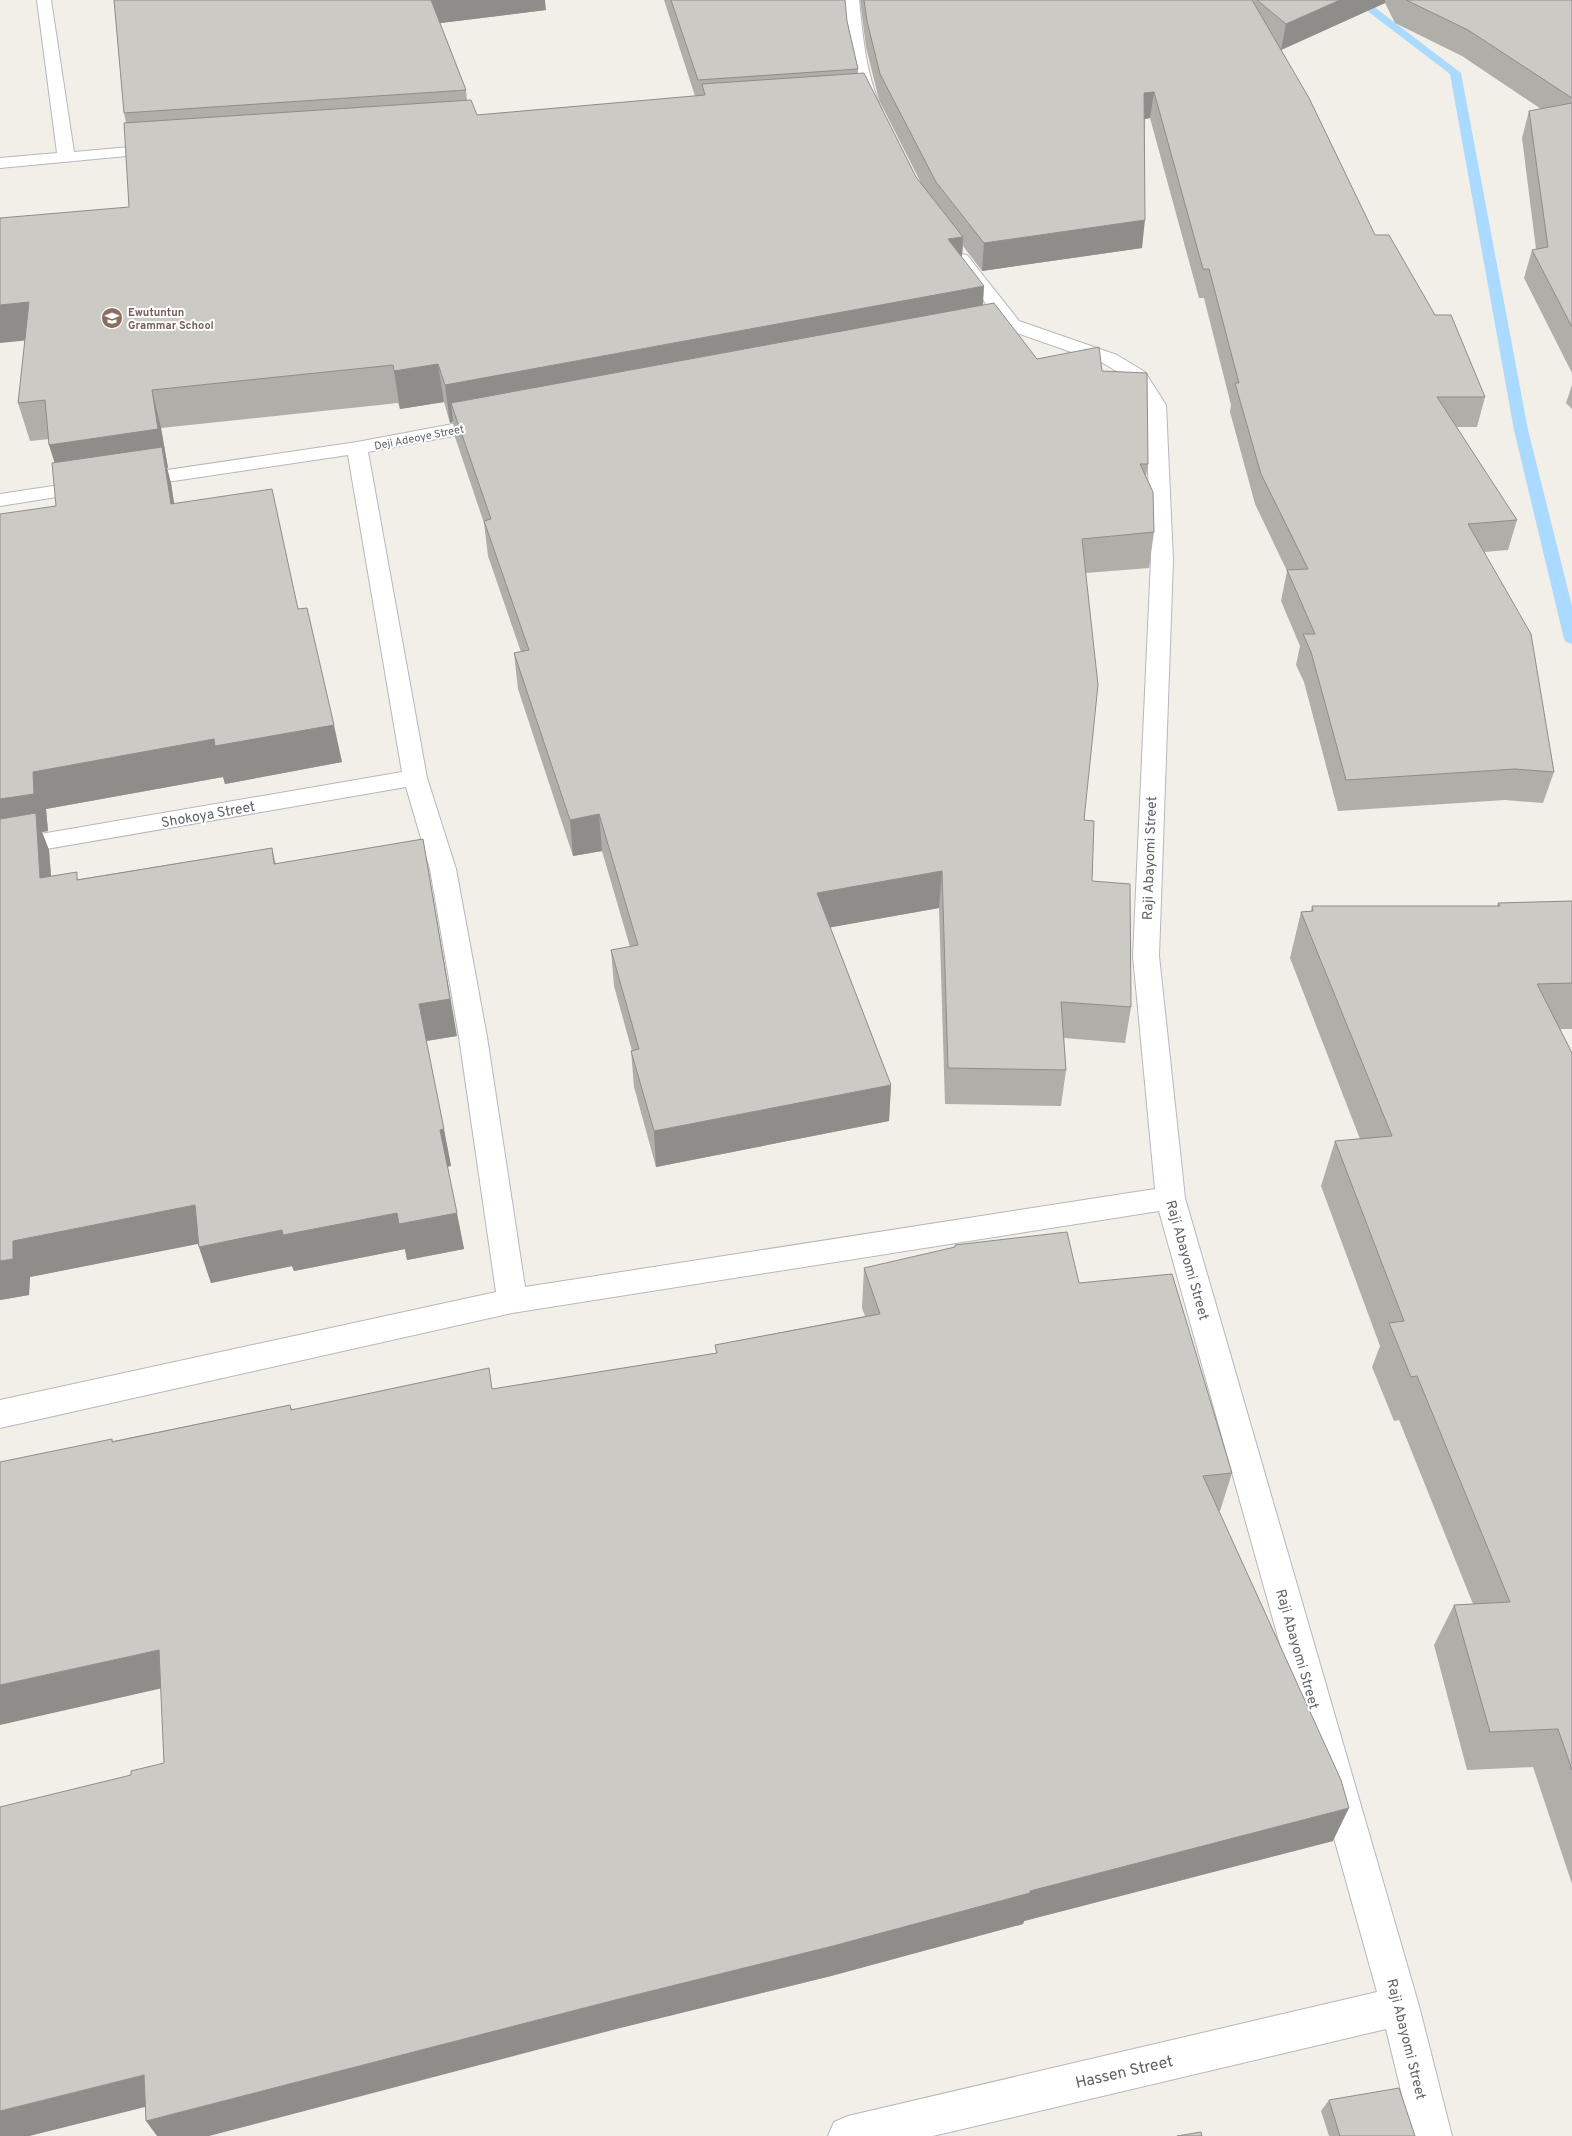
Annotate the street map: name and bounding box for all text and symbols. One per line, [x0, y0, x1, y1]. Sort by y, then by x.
school or university icon: Ewutuntun Grammar School [100, 306, 124, 330]
place label: Ewutuntun Grammar School [128, 306, 214, 333]
street label: Deji Adeoye Street [373, 422, 465, 454]
street label: Raji Abayomi Street [1140, 796, 1161, 920]
street label: Shokoya Street [160, 799, 257, 832]
street label: Raji Abayomi Street [1161, 1198, 1212, 1322]
street label: Raji Abayomi Street [1271, 1587, 1322, 1711]
street label: Raji Abayomi Street [1382, 1977, 1429, 2102]
street label: Hassen Street [1074, 2052, 1175, 2094]

